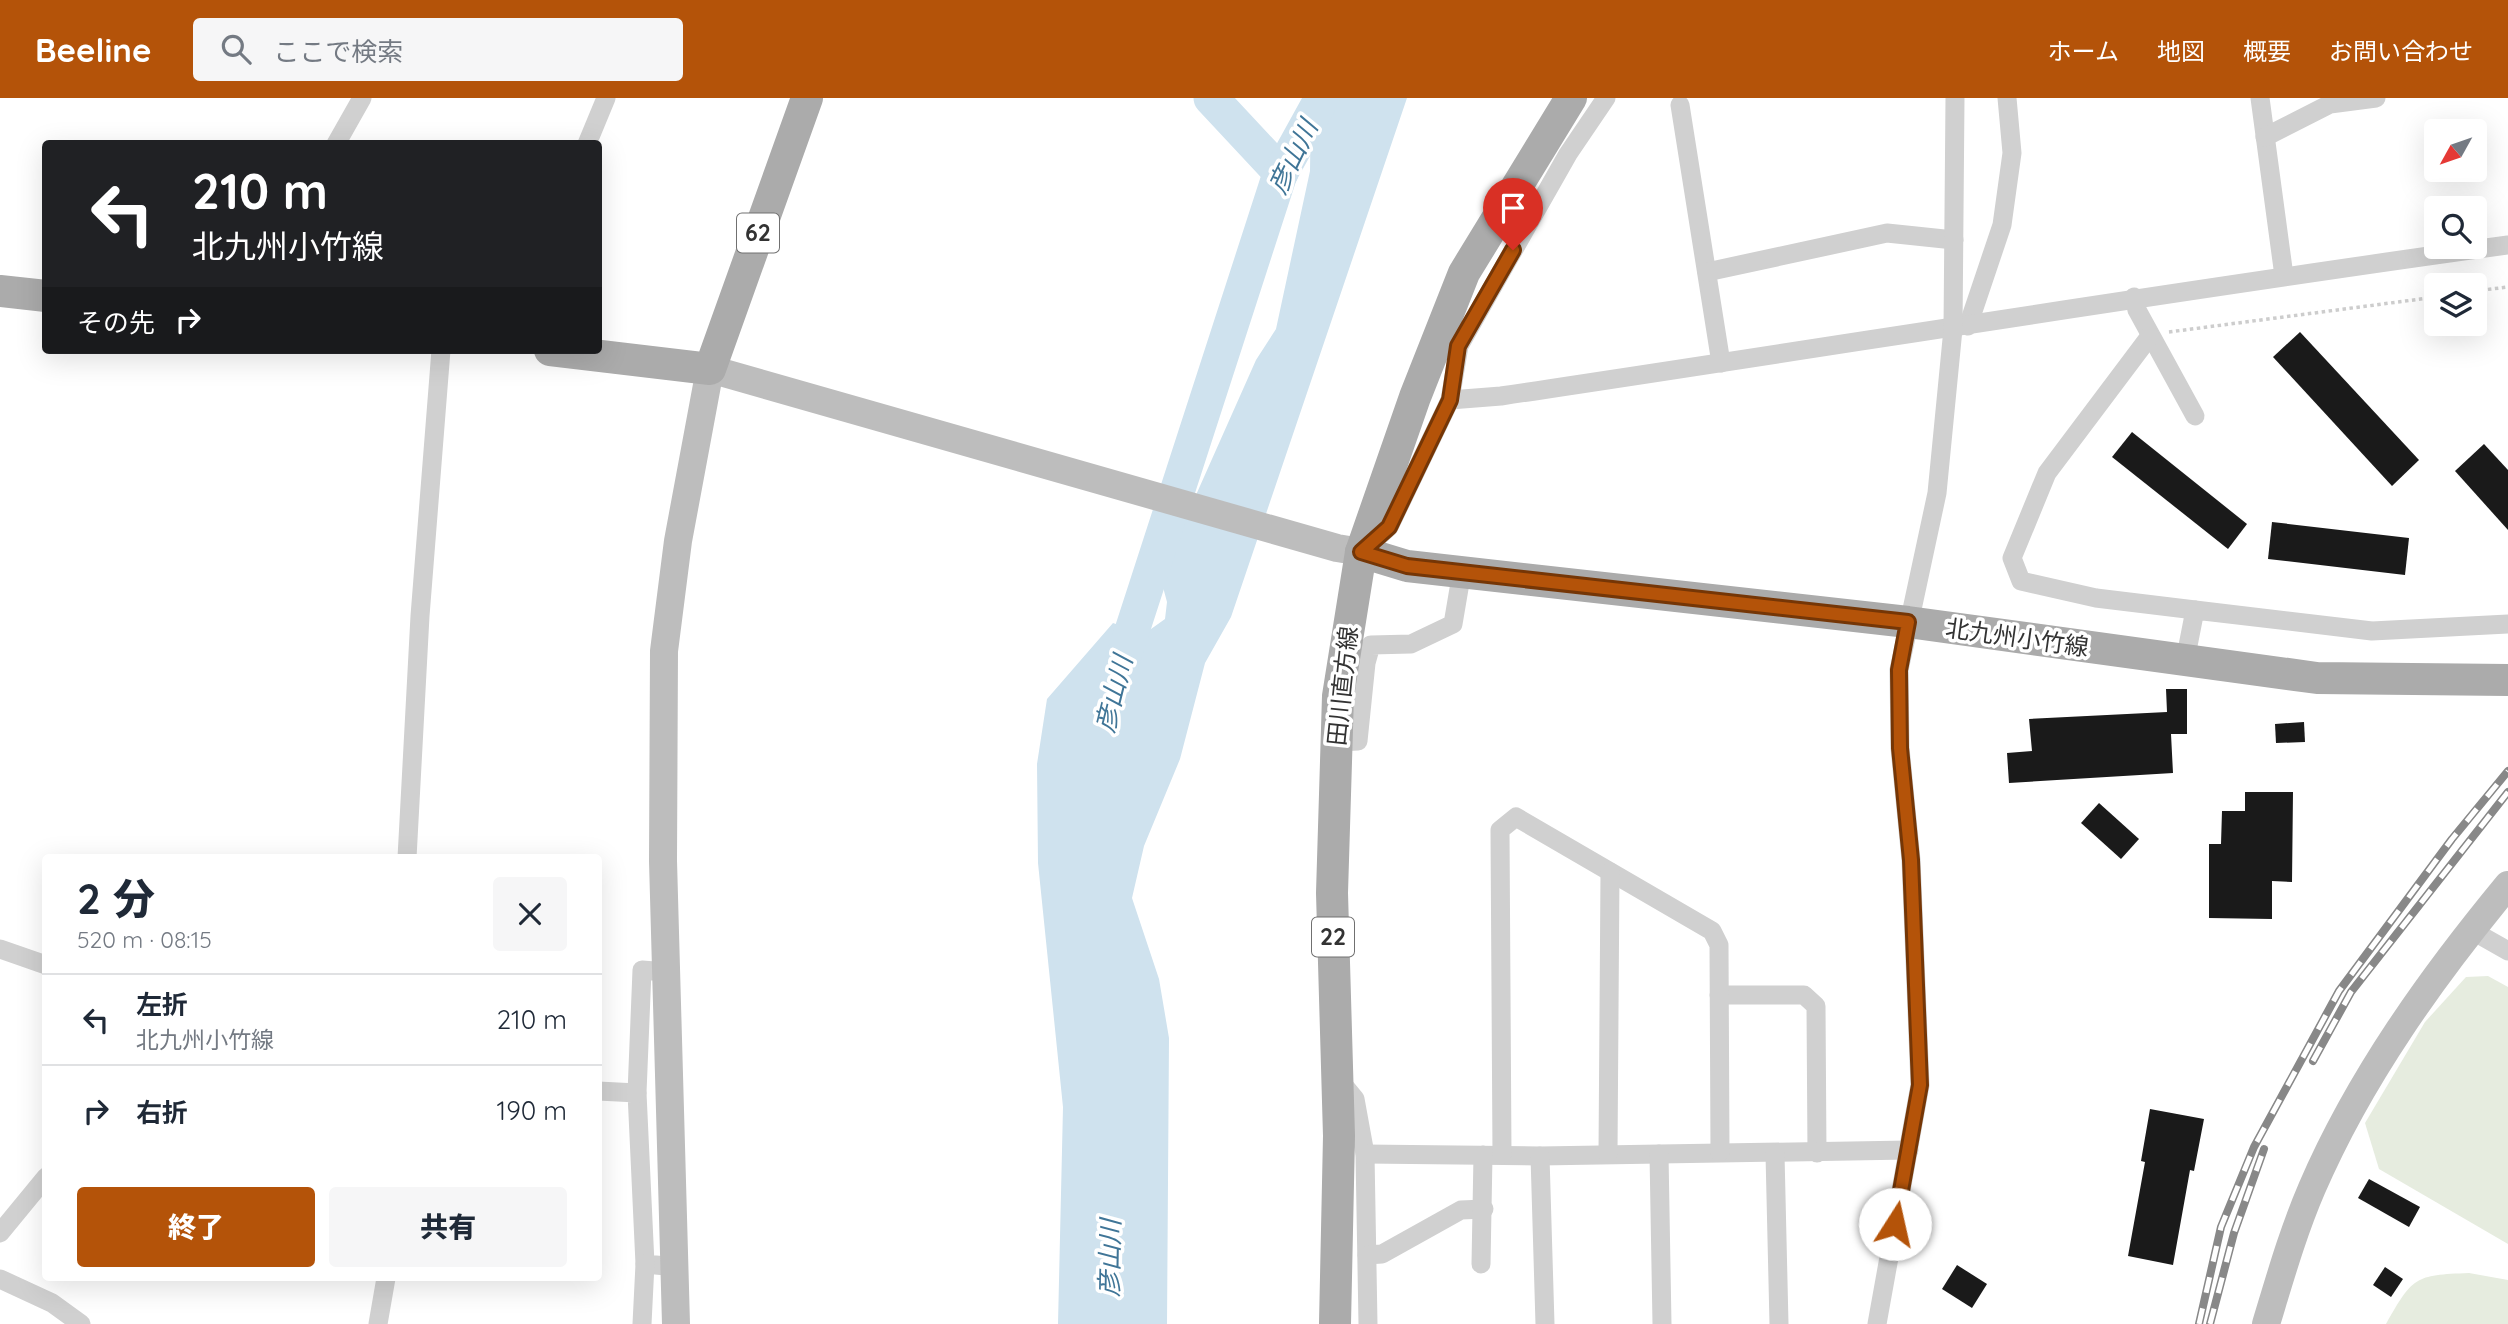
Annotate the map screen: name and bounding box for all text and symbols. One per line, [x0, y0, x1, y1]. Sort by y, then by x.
search box [193, 18, 683, 81]
text: Beeline [35, 29, 151, 70]
icon: search [217, 30, 255, 68]
text: ここで検索 [273, 35, 403, 68]
text: ホーム [2048, 36, 2119, 66]
text: 地図 [2157, 36, 2205, 66]
text: 概要 [2243, 36, 2291, 66]
text: お問い合わせ [2329, 36, 2473, 66]
water label: 彦山川 [1261, 112, 1326, 199]
north arrow [2424, 119, 2487, 182]
map controls [2424, 119, 2487, 336]
text: 210 m [192, 160, 328, 221]
icon: left [77, 168, 168, 259]
pin [1483, 178, 1543, 250]
icon: arrive [1494, 189, 1532, 227]
button: search [2424, 196, 2487, 259]
road number: 62 [737, 214, 779, 252]
text: 北九州小竹線 [192, 226, 384, 266]
button: layers [2424, 273, 2487, 336]
icon: right [169, 301, 207, 339]
text: その先 [77, 306, 155, 339]
street label: 北九州小竹線 [1944, 612, 2091, 662]
street label: 田川直方線 [1321, 625, 1363, 747]
water label: 彦山川 [1088, 649, 1140, 736]
text: 2 分 [77, 872, 155, 925]
button: close [493, 877, 567, 951]
road number: 22 [1312, 918, 1354, 957]
text: 520 m · 08:15 [77, 925, 212, 954]
text: 左折 [136, 988, 188, 1021]
icon: left [77, 1001, 115, 1039]
text: 210 m [497, 1003, 567, 1036]
text: 北九州小竹線 [136, 1025, 274, 1054]
icon: right [77, 1092, 115, 1130]
text: 190 m [497, 1094, 567, 1127]
text: 右折 [136, 1096, 188, 1129]
button: 終了 [77, 1187, 315, 1267]
button: 共有 [329, 1187, 567, 1267]
position arrow [1858, 1187, 1932, 1261]
water label: 彦山川 [1092, 1216, 1127, 1297]

